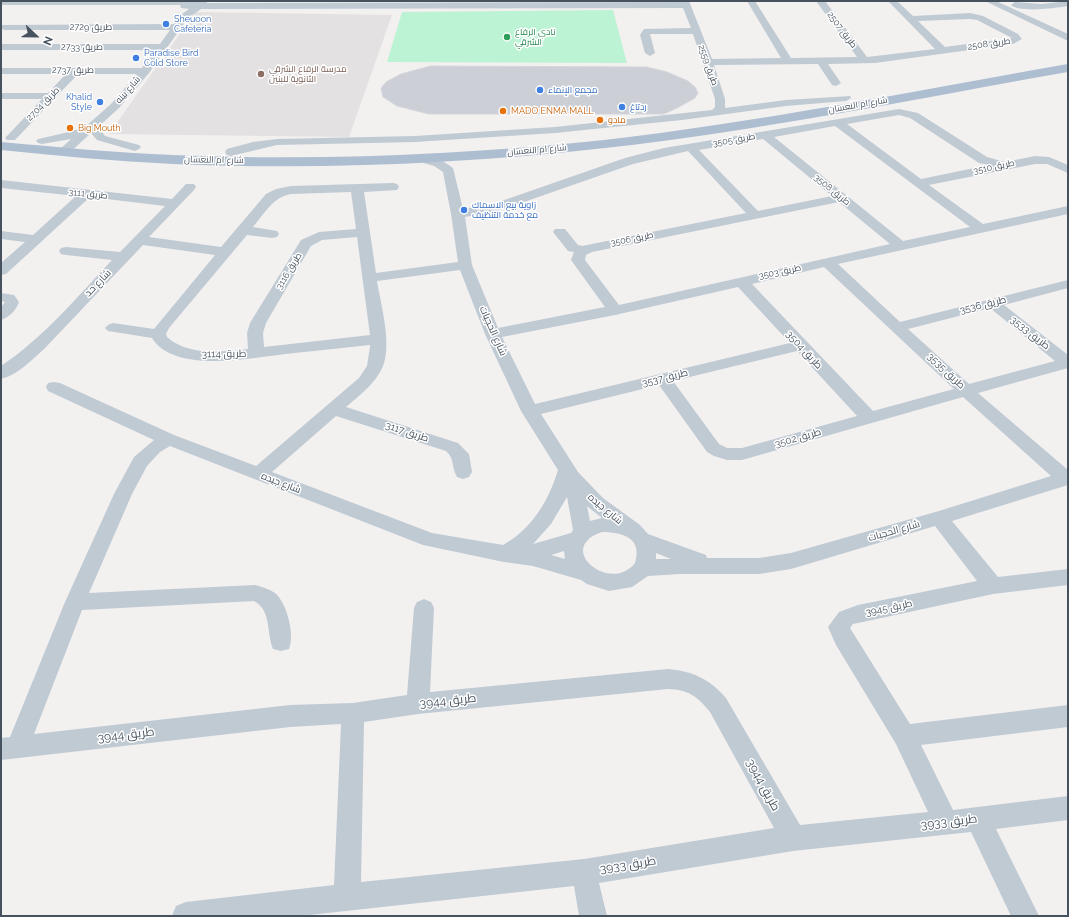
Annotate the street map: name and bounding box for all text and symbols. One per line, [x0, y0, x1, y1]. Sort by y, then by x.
street label: طريق 2507 [825, 10, 859, 50]
place label: Sheuoon Cafeteria [174, 14, 211, 35]
north arrow [16, 16, 56, 56]
marker: Sheuoon Cafeteria [161, 19, 171, 29]
street label: طريق 2729 [70, 22, 112, 32]
place label: نادي الرفاع الشرقي [515, 27, 555, 48]
marker: نادي الرفاع الشرقي [502, 32, 512, 42]
text: N [40, 34, 55, 47]
street label: طريق 2508 [967, 36, 1011, 52]
street label: طريق 2733 [61, 42, 103, 52]
street label: طريق 2559 [696, 43, 720, 87]
place label: Paradise Bird Cold Store [144, 48, 199, 69]
marker: Paradise Bird Cold Store [131, 53, 141, 63]
place label: مدرسة الرفاع الشرقي الثانوية للبنين [269, 64, 347, 85]
street label: طريق 2737 [52, 65, 94, 75]
marker: مدرسة الرفاع الشرقي الثانوية للبنين [256, 69, 266, 79]
street label: شارع بينه [113, 74, 143, 106]
street label: طريق 2704 [24, 85, 62, 123]
marker: مجمع الإنماء [535, 85, 545, 95]
place label: مجمع الإنماء [548, 85, 597, 95]
place label: Khalid Style [66, 92, 92, 113]
street label: شارع ام النعسان [828, 94, 888, 116]
marker: Khalid Style [95, 97, 105, 107]
marker: ردتاغ [617, 102, 627, 112]
place label: ردتاغ [630, 102, 647, 112]
marker: MADO ENMA MALL [498, 106, 508, 116]
place label: MADO ENMA MALL [511, 106, 594, 116]
marker: مادو [595, 115, 605, 125]
place label: مادو [608, 115, 626, 125]
marker: Big Mouth [65, 123, 75, 133]
place label: Big Mouth [78, 123, 121, 133]
street label: طريق 3505 [712, 131, 756, 149]
street label: شارع ام النعسان [507, 142, 567, 158]
street label: شارع ام النعسان [184, 154, 244, 166]
street label: طريق 3510 [972, 157, 1016, 177]
street label: طريق 3508 [812, 172, 852, 208]
street label: طريق 3111 [68, 187, 108, 201]
place label: زاوية بيع الاسماك مع خدمة التنظيف [472, 200, 538, 221]
marker: زاوية بيع الاسماك مع خدمة التنظيف [459, 205, 469, 215]
street label: طريق 3506 [610, 230, 654, 248]
street label: طريق 3116 [274, 251, 304, 291]
street label: طريق 3503 [758, 262, 802, 282]
street label: شارع حد [82, 267, 114, 299]
street label: طريق 3536 [958, 293, 1008, 317]
street label: شارع الحجيات [477, 304, 509, 358]
street label: طريق 3533 [1008, 314, 1052, 352]
street label: طريق 3504 [783, 328, 825, 372]
street label: طريق 3114 [202, 348, 246, 360]
street label: طريق 3535 [925, 351, 967, 391]
street label: طريق 3537 [641, 367, 689, 389]
street label: طريق 3117 [384, 419, 430, 445]
street label: طريق 3502 [774, 426, 822, 450]
street label: شارع جيده [259, 470, 303, 496]
street label: شارع جيده [585, 491, 625, 527]
street label: شارع الحجيات [867, 518, 921, 544]
street label: طريق 3945 [865, 597, 913, 619]
street label: طريق 3944 [419, 691, 477, 711]
street label: طريق 3944 [97, 724, 155, 746]
street label: طريق 3944 [743, 757, 783, 813]
street label: طريق 3933 [920, 811, 978, 833]
street label: طريق 3933 [599, 853, 657, 877]

